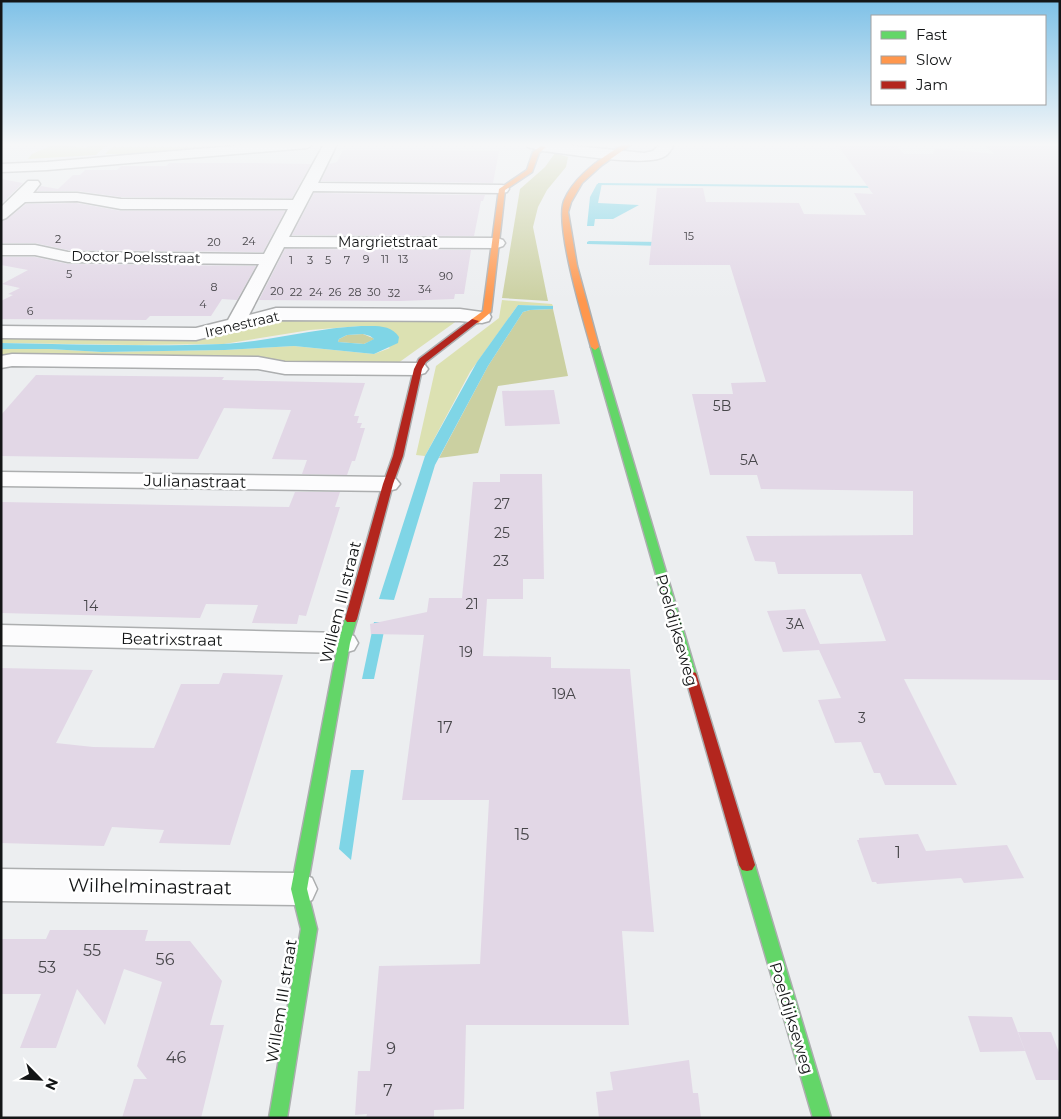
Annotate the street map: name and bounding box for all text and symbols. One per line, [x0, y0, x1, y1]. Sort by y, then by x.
legend [871, 15, 1046, 105]
text: Fast [916, 25, 947, 44]
text: Slow [916, 50, 952, 69]
text: Jam [915, 75, 948, 94]
house number: 15 [684, 229, 694, 243]
house number: 2 [55, 232, 61, 246]
street label: Margrietstraat [338, 233, 438, 251]
house number: 24 [242, 234, 256, 248]
house number: 20 [207, 235, 221, 249]
street label: Doctor Poelsstraat [71, 247, 201, 267]
house number: 9 [363, 252, 370, 266]
house number: 11 [381, 252, 389, 266]
house number: 13 [398, 252, 408, 266]
house number: 1 [289, 253, 293, 267]
house number: 3 [307, 253, 313, 267]
house number: 5 [325, 253, 331, 267]
house number: 7 [344, 253, 350, 267]
house number: 5 [66, 267, 72, 281]
house number: 90 [439, 269, 453, 283]
house number: 8 [210, 280, 218, 294]
house number: 34 [418, 282, 432, 296]
house number: 20 [270, 284, 284, 298]
house number: 22 [290, 285, 302, 299]
house number: 24 [309, 285, 323, 299]
house number: 26 [329, 285, 342, 299]
house number: 28 [348, 285, 362, 299]
house number: 30 [367, 285, 381, 299]
house number: 32 [388, 286, 400, 300]
house number: 4 [199, 297, 207, 311]
house number: 6 [27, 304, 34, 318]
street label: Irenestraat [203, 307, 281, 341]
house number: 5B [713, 397, 731, 415]
house number: 5A [740, 451, 759, 469]
street label: Julianastraat [143, 471, 247, 492]
house number: 27 [494, 495, 510, 513]
house number: 25 [494, 524, 510, 542]
street label: Willem III straat [316, 539, 365, 665]
house number: 23 [493, 552, 509, 570]
street label: Poeldijkseweg [651, 572, 702, 688]
house number: 21 [465, 595, 479, 613]
house number: 14 [84, 597, 99, 615]
house number: 3A [786, 615, 805, 633]
street label: Beatrixstraat [121, 629, 224, 650]
house number: 19 [459, 643, 473, 661]
house number: 19A [552, 685, 577, 703]
house number: 3 [858, 709, 866, 727]
house number: 17 [437, 718, 453, 737]
house number: 15 [515, 825, 529, 844]
house number: 1 [895, 843, 901, 862]
street label: Wilhelminastraat [68, 874, 232, 899]
street label: Willem III straat [262, 937, 301, 1064]
house number: 55 [83, 941, 101, 960]
house number: 56 [156, 950, 175, 969]
house number: 53 [38, 958, 56, 977]
street label: Poeldijkseweg [765, 960, 818, 1076]
house number: 9 [386, 1039, 396, 1058]
house number: 46 [166, 1048, 186, 1067]
north arrow [15, 1054, 65, 1104]
text: N [41, 1075, 62, 1093]
house number: 7 [383, 1081, 393, 1100]

